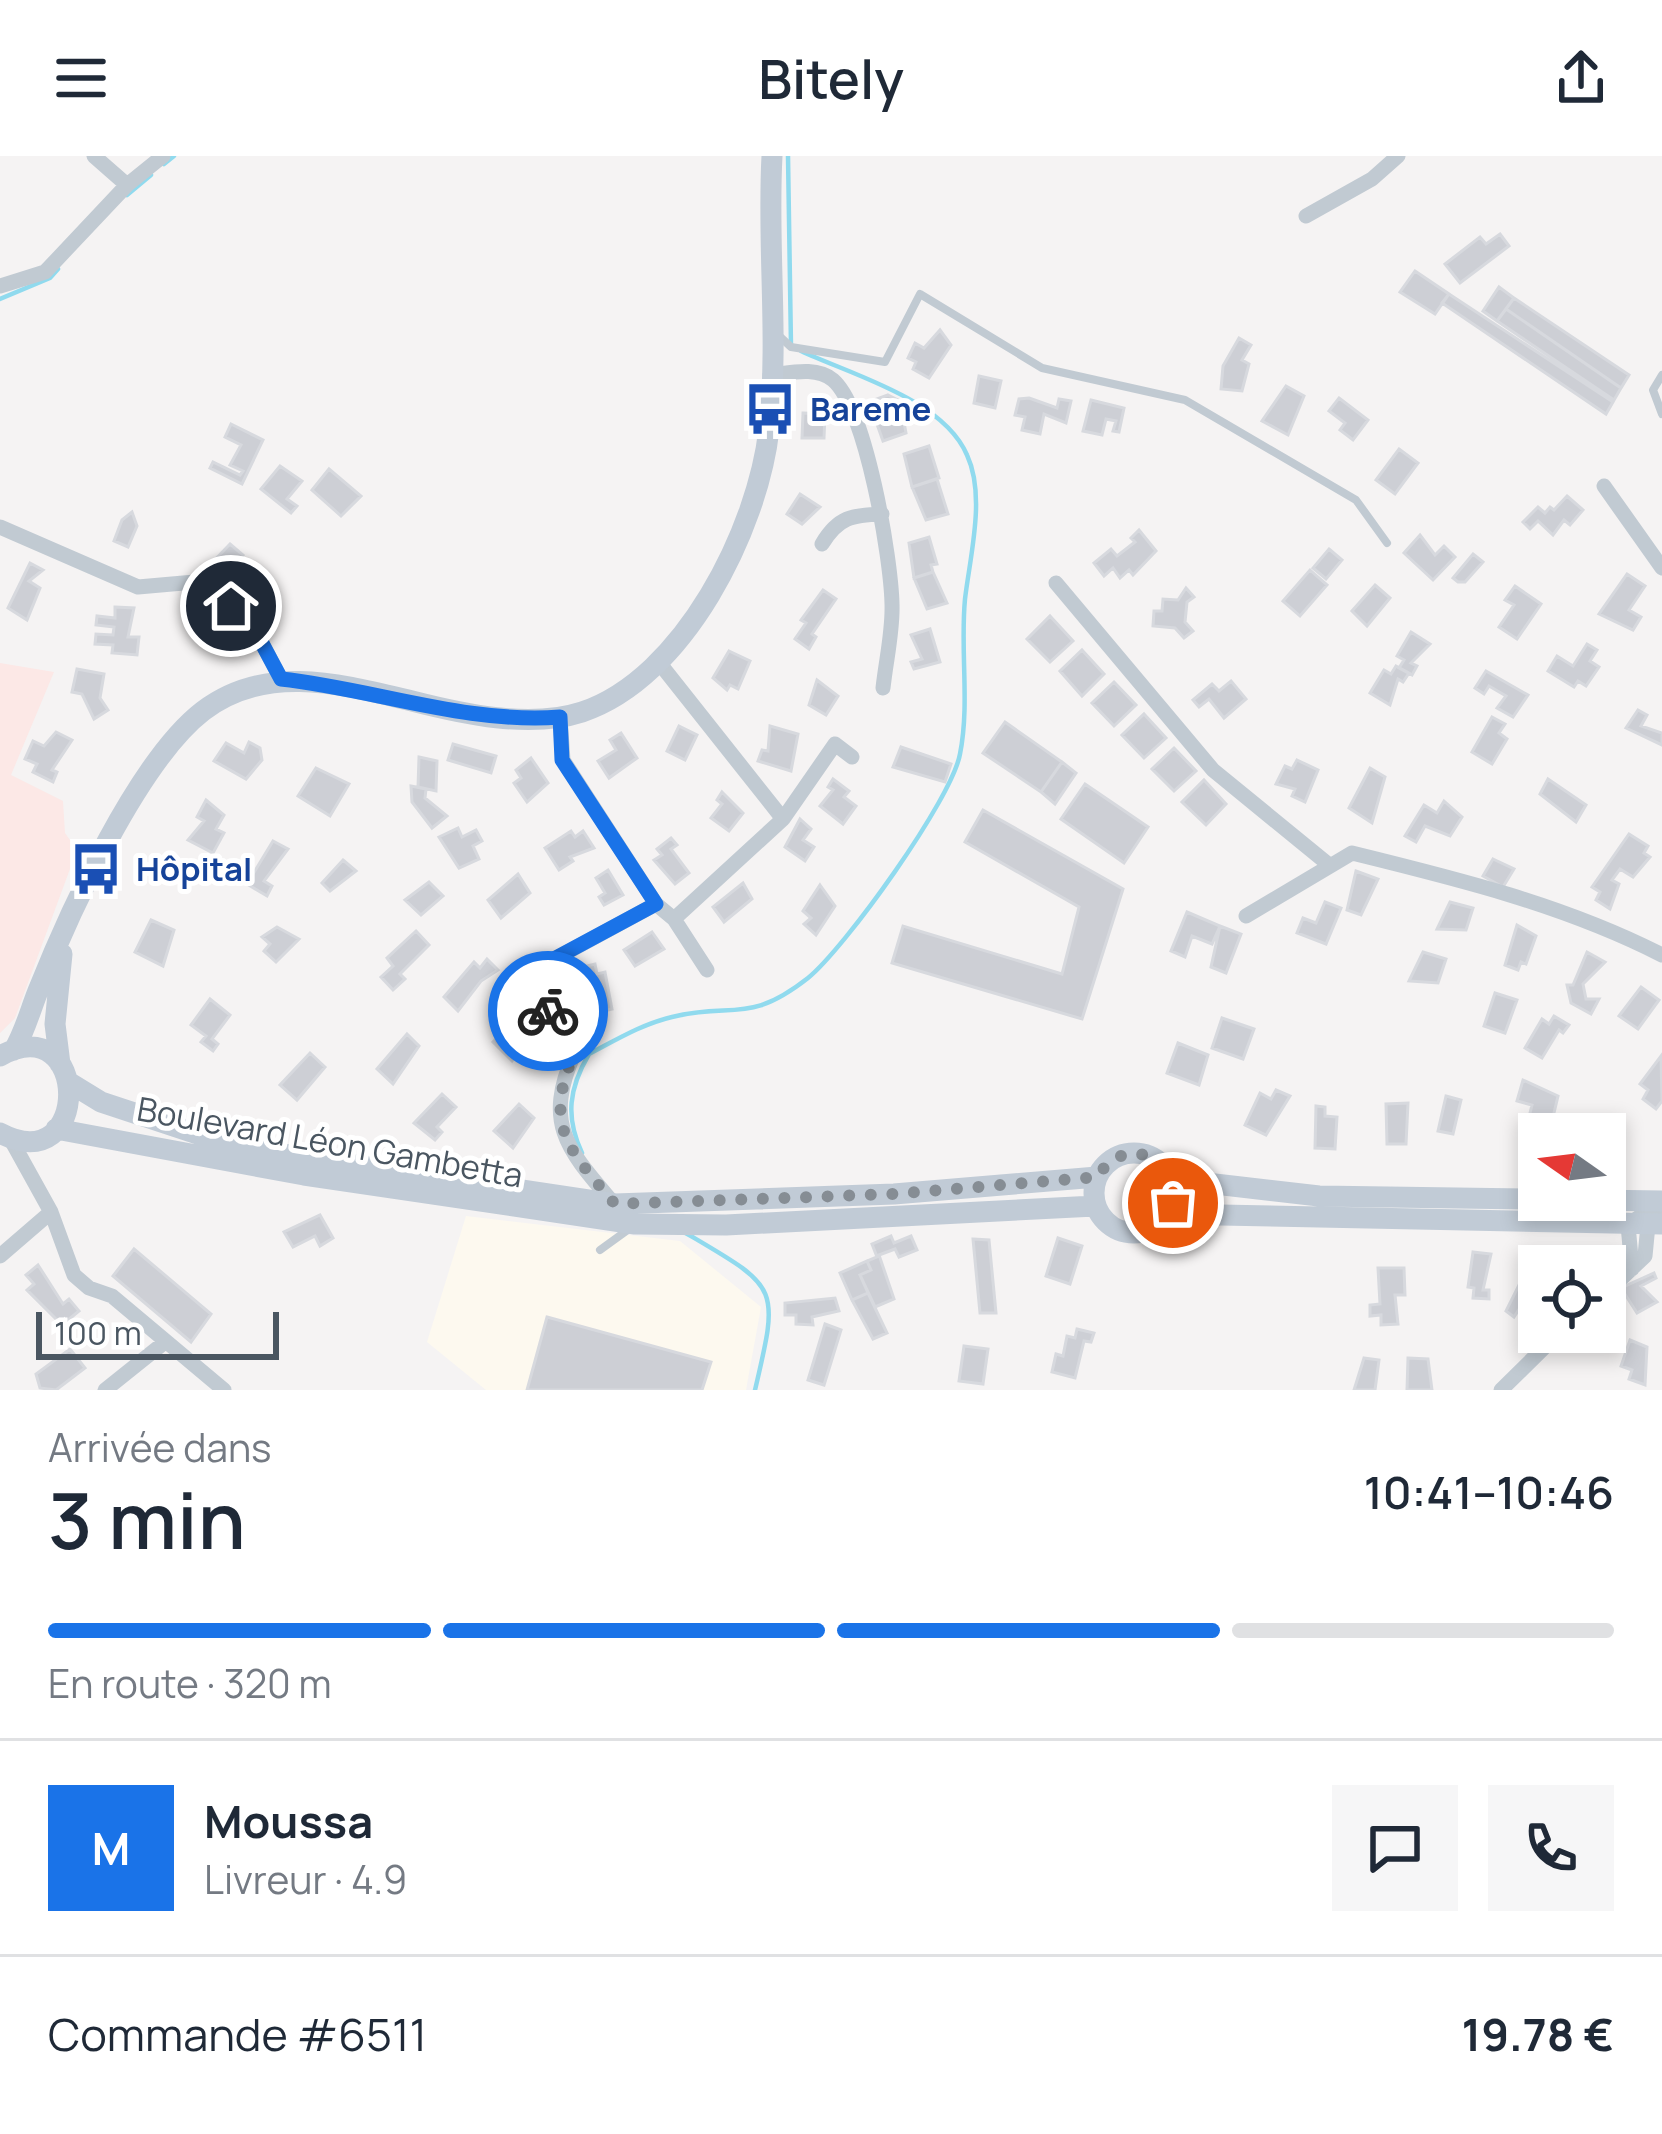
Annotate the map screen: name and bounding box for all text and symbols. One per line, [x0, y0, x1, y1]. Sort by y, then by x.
text: Bitely [758, 41, 904, 115]
icon: menu [48, 45, 114, 111]
icon: share [1548, 45, 1614, 111]
bus stop icon: Bareme [741, 380, 799, 438]
place label: Bareme [810, 386, 931, 431]
pin [180, 555, 282, 657]
icon: home [198, 573, 264, 639]
bus stop icon: Hôpital [67, 840, 125, 898]
place label: Hôpital [136, 846, 252, 891]
courier [488, 951, 608, 1071]
icon: bike [515, 978, 581, 1044]
street label: Boulevard Léon Gambetta [134, 1085, 526, 1198]
north arrow [1518, 1113, 1626, 1221]
map controls [1518, 1113, 1626, 1353]
pin [1122, 1152, 1224, 1254]
icon: bag [1140, 1170, 1206, 1236]
button: locate [1518, 1245, 1626, 1353]
scale bar [36, 1306, 279, 1359]
text: 100 m [54, 1310, 142, 1355]
text: Arrivée dans [48, 1420, 272, 1474]
text: 10:41–10:46 [1364, 1461, 1614, 1523]
text: 3 min [48, 1466, 246, 1572]
text: En route · 320 m [48, 1656, 332, 1710]
button: chat [1332, 1785, 1458, 1911]
button: phone [1488, 1785, 1614, 1911]
text: Moussa [204, 1790, 373, 1852]
text: M [92, 1817, 130, 1879]
text: Livreur · 4.9 [204, 1852, 407, 1906]
text: Commande #6511 [48, 2003, 427, 2065]
text: 19.78 € [1462, 2003, 1614, 2065]

